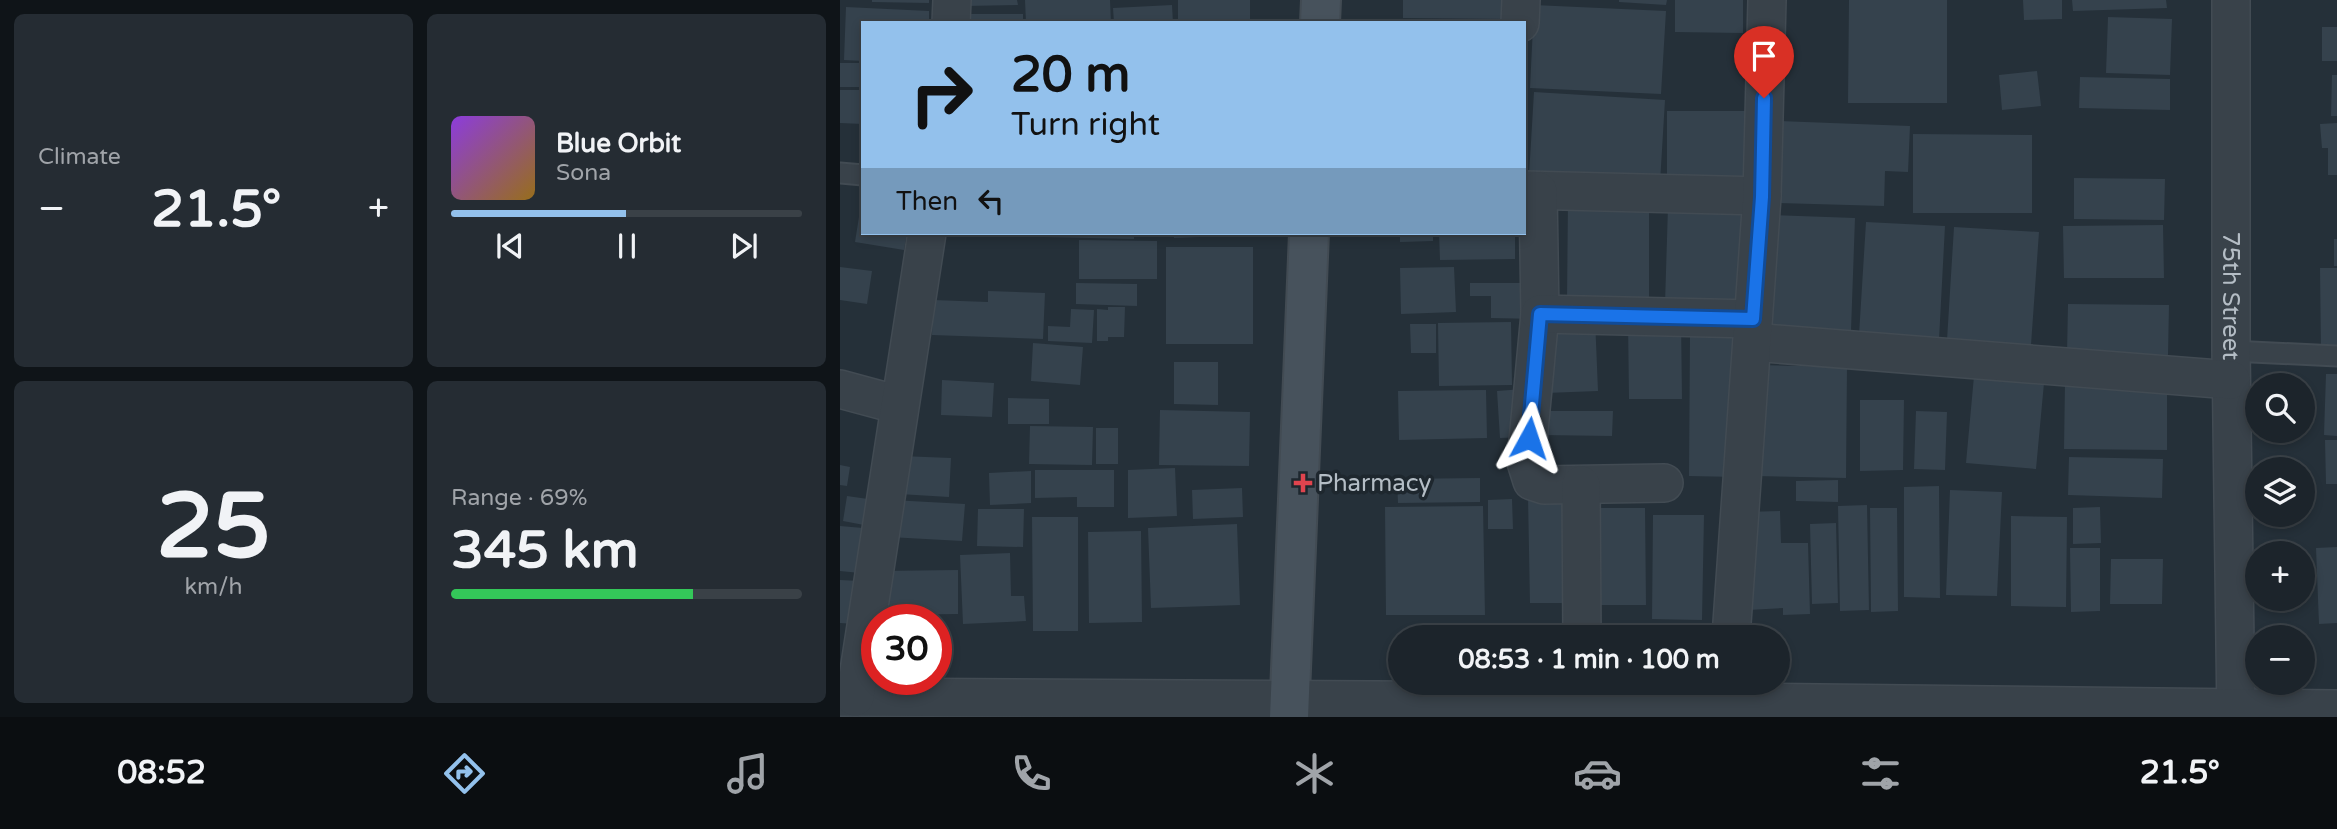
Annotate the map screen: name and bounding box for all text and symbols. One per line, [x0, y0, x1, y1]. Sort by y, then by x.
pin [1734, 26, 1794, 98]
icon: arrive [1745, 37, 1783, 75]
text: 20 m [1011, 46, 1130, 105]
icon: right [896, 49, 987, 140]
text: Turn right [1011, 106, 1160, 144]
text: Blue Orbit [556, 128, 681, 159]
text: Climate [38, 143, 121, 171]
text: Sona [556, 159, 611, 187]
text: 21.5° [151, 178, 281, 241]
icon: left [972, 182, 1010, 220]
text: − [38, 186, 65, 232]
text: + [368, 186, 389, 232]
text: Then [896, 186, 958, 217]
icon: previous [491, 227, 529, 265]
icon: pause [608, 227, 646, 265]
icon: next [725, 227, 763, 265]
street label: 75th Street [2217, 232, 2246, 361]
map controls [2245, 373, 2315, 695]
button: search [2245, 373, 2315, 443]
position arrow [1492, 401, 1566, 475]
button: layers [2245, 457, 2315, 527]
place label: Pharmacy [1317, 469, 1432, 498]
text: 25 [156, 472, 271, 582]
marker: Pharmacy [1295, 475, 1311, 491]
text: Range · 69% [451, 484, 587, 512]
text: 345 km [451, 519, 639, 582]
button: + [2245, 541, 2315, 611]
text: km/h [185, 573, 242, 601]
speed limit sign: 30 [861, 604, 952, 695]
button: − [2245, 625, 2315, 695]
text: 08:53 · 1 min · 100 m [1458, 644, 1720, 675]
icon: directions [440, 749, 489, 798]
icon: music [723, 749, 772, 798]
icon: phone [1007, 749, 1056, 798]
icon: climate [1290, 749, 1339, 798]
icon: car [1573, 749, 1622, 798]
icon: filters [1856, 749, 1905, 798]
text: 08:52 [117, 754, 206, 792]
text: 21.5° [2140, 754, 2220, 792]

